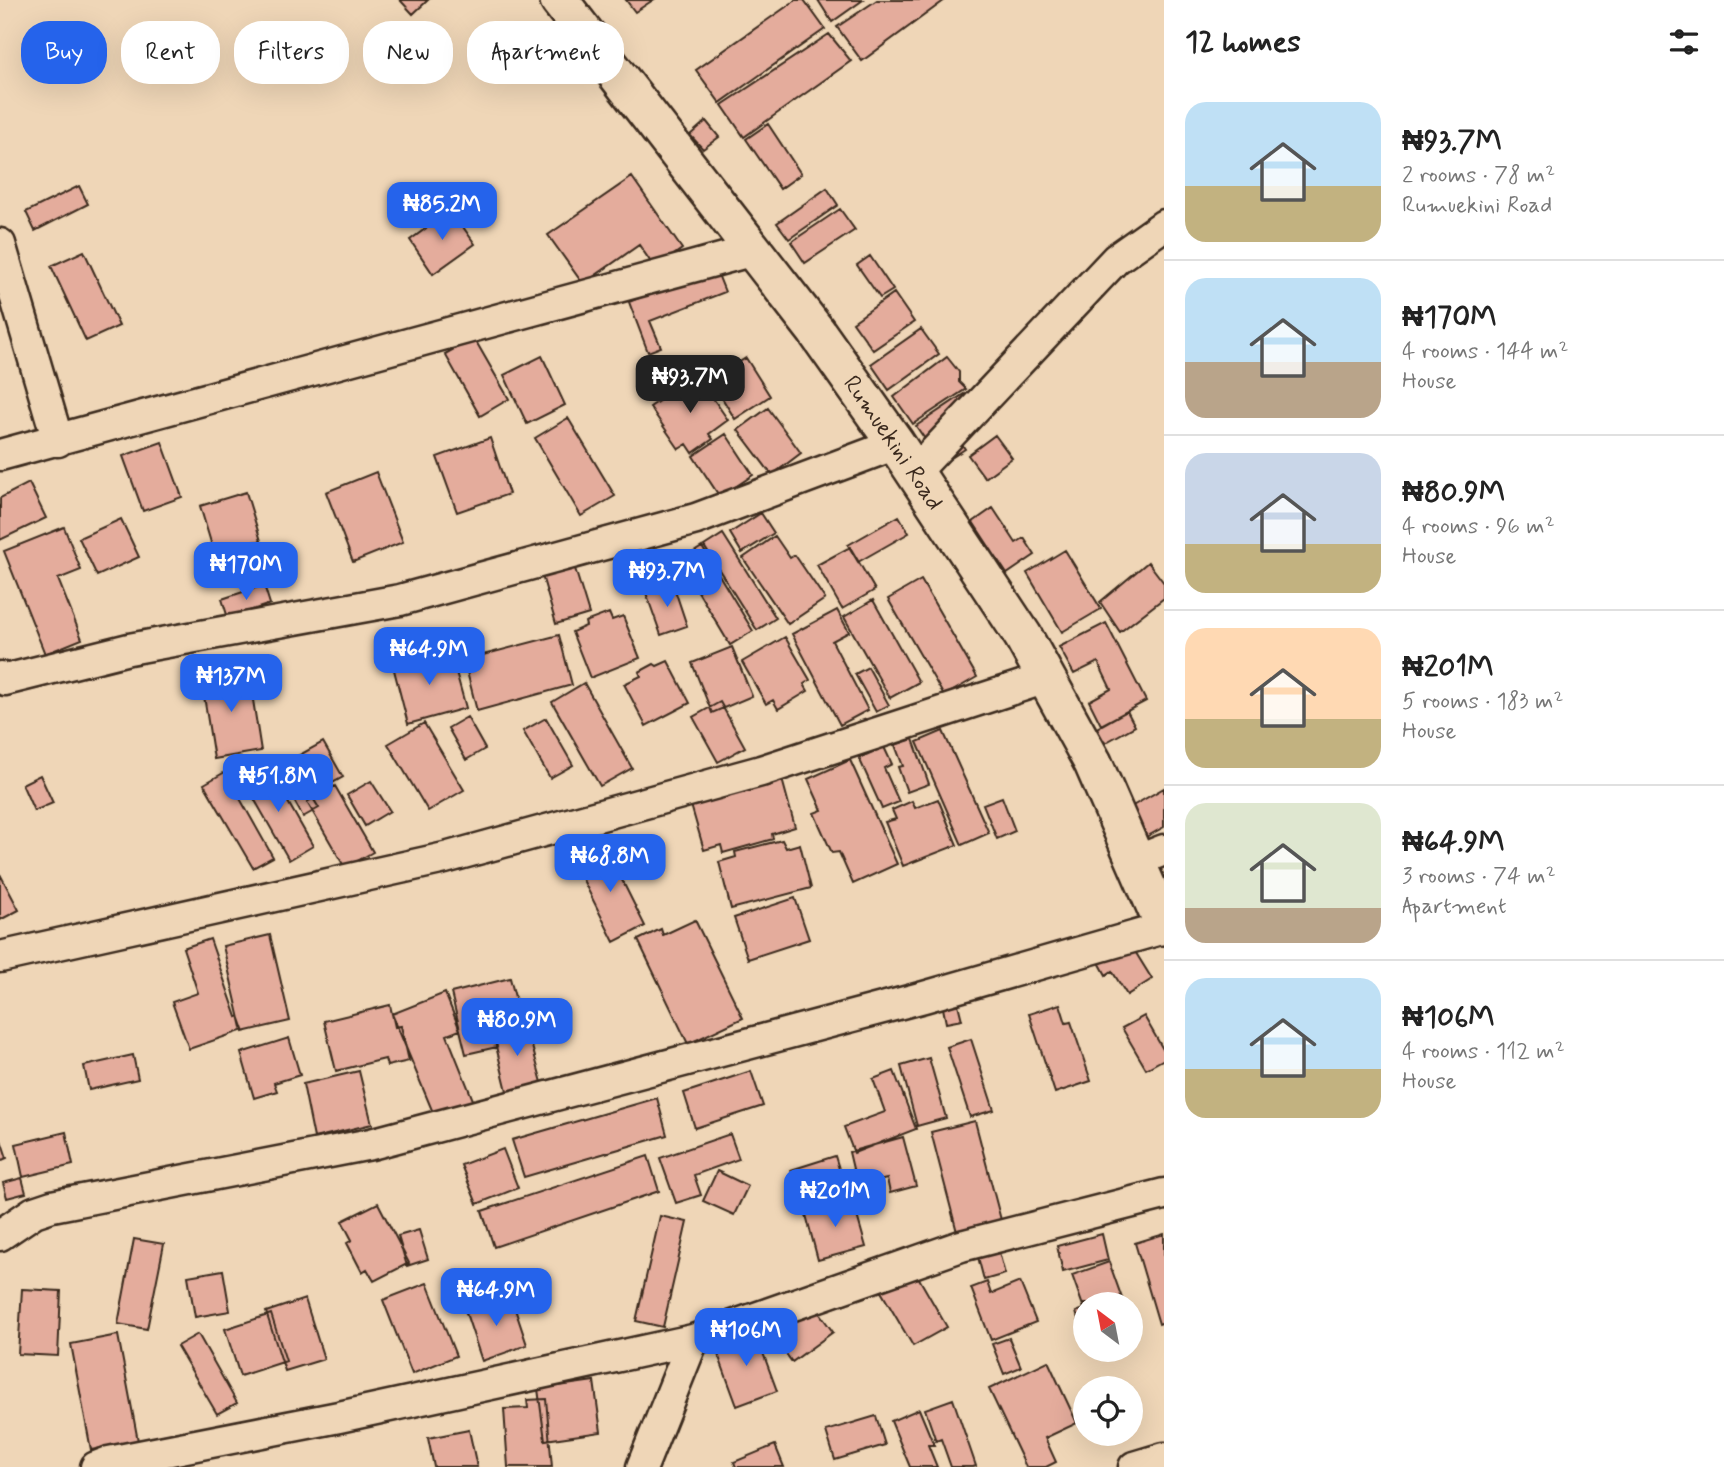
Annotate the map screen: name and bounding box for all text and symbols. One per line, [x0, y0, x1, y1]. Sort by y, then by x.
chip: Buy [21, 21, 107, 84]
chip: Rent [121, 21, 220, 84]
chip: Filters [234, 21, 349, 84]
chip: New [363, 21, 453, 84]
chip: Apartment [467, 21, 624, 84]
text: 12 homes [1185, 23, 1301, 62]
icon: filters [1665, 23, 1703, 61]
text: ₦93.7M [1402, 122, 1502, 161]
icon: home [1241, 130, 1325, 214]
text: 2 rooms · 78 m² [1402, 161, 1555, 191]
pin: ₦85.2M [385, 182, 499, 242]
text: ₦85.2M [403, 190, 481, 220]
text: Rumuekini Road [1402, 191, 1552, 221]
text: ₦170M [1402, 298, 1497, 337]
icon: home [1241, 306, 1325, 390]
text: 4 rooms · 144 m² [1402, 337, 1569, 367]
pin: ₦93.7M [633, 356, 747, 415]
text: ₦93.7M [652, 363, 728, 393]
text: House [1402, 367, 1456, 397]
street label: Rumuekini Road [835, 370, 950, 517]
text: ₦80.9M [1402, 473, 1505, 512]
icon: home [1241, 481, 1325, 565]
text: 4 rooms · 96 m² [1402, 512, 1555, 542]
pin: ₦170M [197, 542, 295, 602]
text: House [1402, 542, 1456, 572]
text: ₦170M [210, 550, 282, 580]
pin: ₦93.7M [610, 550, 724, 609]
text: ₦93.7M [629, 557, 705, 587]
pin: ₦64.9M [372, 628, 486, 687]
text: ₦64.9M [390, 635, 468, 665]
text: ₦201M [1402, 648, 1494, 687]
pin: ₦137M [182, 654, 280, 714]
icon: home [1241, 656, 1325, 740]
text: ₦137M [196, 662, 266, 692]
text: 5 rooms · 183 m² [1402, 687, 1563, 717]
text: House [1402, 717, 1456, 747]
pin: ₦51.8M [221, 754, 335, 814]
text: ₦51.8M [239, 762, 317, 792]
text: ₦64.9M [1402, 823, 1505, 862]
icon: home [1241, 831, 1325, 915]
pin: ₦68.8M [553, 834, 667, 894]
text: ₦68.8M [571, 842, 649, 872]
text: 3 rooms · 74 m² [1402, 862, 1556, 892]
text: Apartment [1402, 892, 1507, 922]
pin: ₦80.9M [460, 998, 574, 1058]
text: ₦106M [1402, 998, 1495, 1037]
text: ₦80.9M [478, 1006, 557, 1036]
icon: home [1241, 1006, 1325, 1090]
text: 4 rooms · 112 m² [1402, 1037, 1565, 1067]
text: House [1402, 1067, 1456, 1097]
pin: ₦201M [786, 1170, 884, 1229]
text: ₦201M [800, 1177, 870, 1207]
pin: ₦64.9M [439, 1268, 553, 1328]
text: ₦64.9M [457, 1276, 535, 1306]
north arrow [1073, 1292, 1143, 1362]
map controls [1073, 1292, 1143, 1446]
pin: ₦106M [697, 1308, 795, 1368]
text: ₦106M [710, 1316, 782, 1346]
button: locate [1073, 1376, 1143, 1446]

